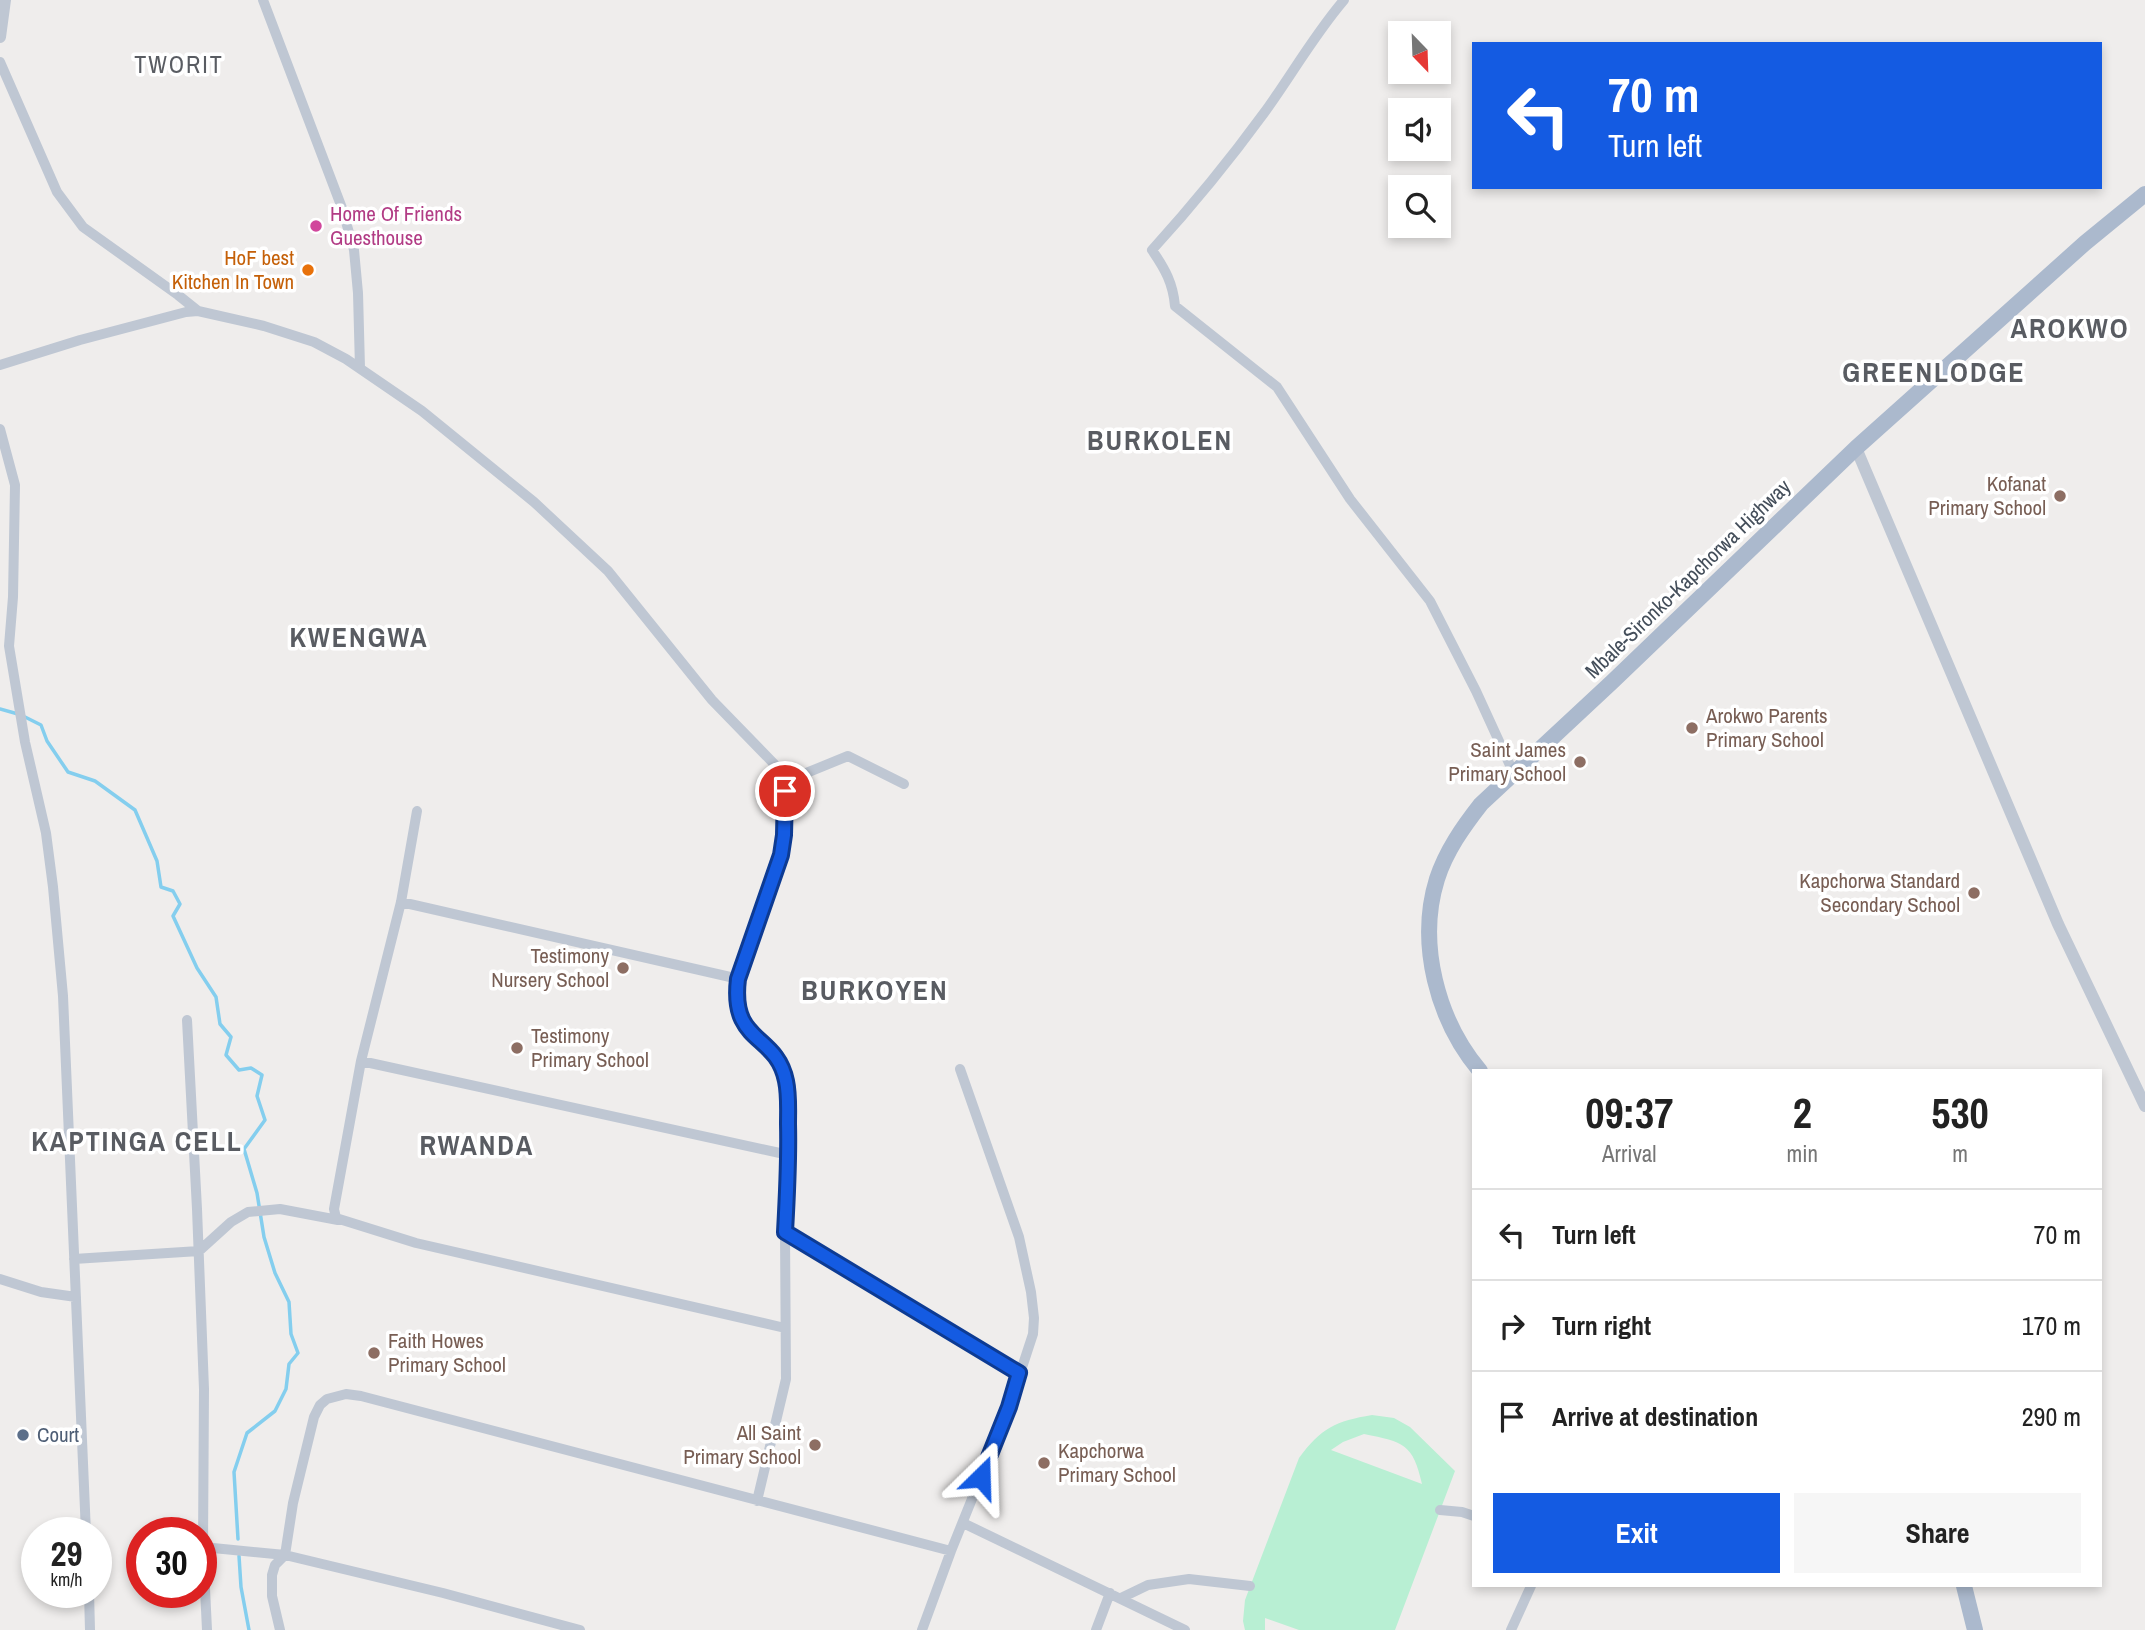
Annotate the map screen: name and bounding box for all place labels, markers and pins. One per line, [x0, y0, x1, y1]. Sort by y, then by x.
place label: Home Of Friends Guesthouse [330, 199, 462, 252]
marker: Home Of Friends Guesthouse [308, 218, 324, 234]
place label: HoF best Kitchen In Town [172, 243, 294, 296]
marker: HoF best Kitchen In Town [300, 262, 316, 278]
place label: Kofanat Primary School [1928, 469, 2046, 522]
marker: Kofanat Primary School [2052, 488, 2068, 504]
place label: Arokwo Parents Primary School [1705, 701, 1828, 754]
marker: Arokwo Parents Primary School [1684, 720, 1700, 736]
place label: Saint James Primary School [1448, 735, 1566, 788]
marker: Saint James Primary School [1572, 754, 1588, 770]
pin [755, 761, 815, 821]
place label: Kapchorwa Standard Secondary School [1799, 866, 1960, 919]
marker: Kapchorwa Standard Secondary School [1966, 885, 1982, 901]
place label: Testimony Nursery School [491, 941, 609, 994]
marker: Testimony Nursery School [615, 960, 631, 976]
place label: Testimony Primary School [531, 1021, 649, 1074]
marker: Testimony Primary School [509, 1040, 525, 1056]
place label: Faith Howes Primary School [388, 1326, 506, 1379]
marker: Faith Howes Primary School [366, 1345, 382, 1361]
place label: All Saint Primary School [683, 1418, 801, 1471]
place label: Court [37, 1420, 79, 1449]
marker: Court [15, 1427, 31, 1443]
place label: Kapchorwa Primary School [1058, 1436, 1176, 1489]
marker: All Saint Primary School [807, 1437, 823, 1453]
marker: Kapchorwa Primary School [1036, 1455, 1052, 1471]

